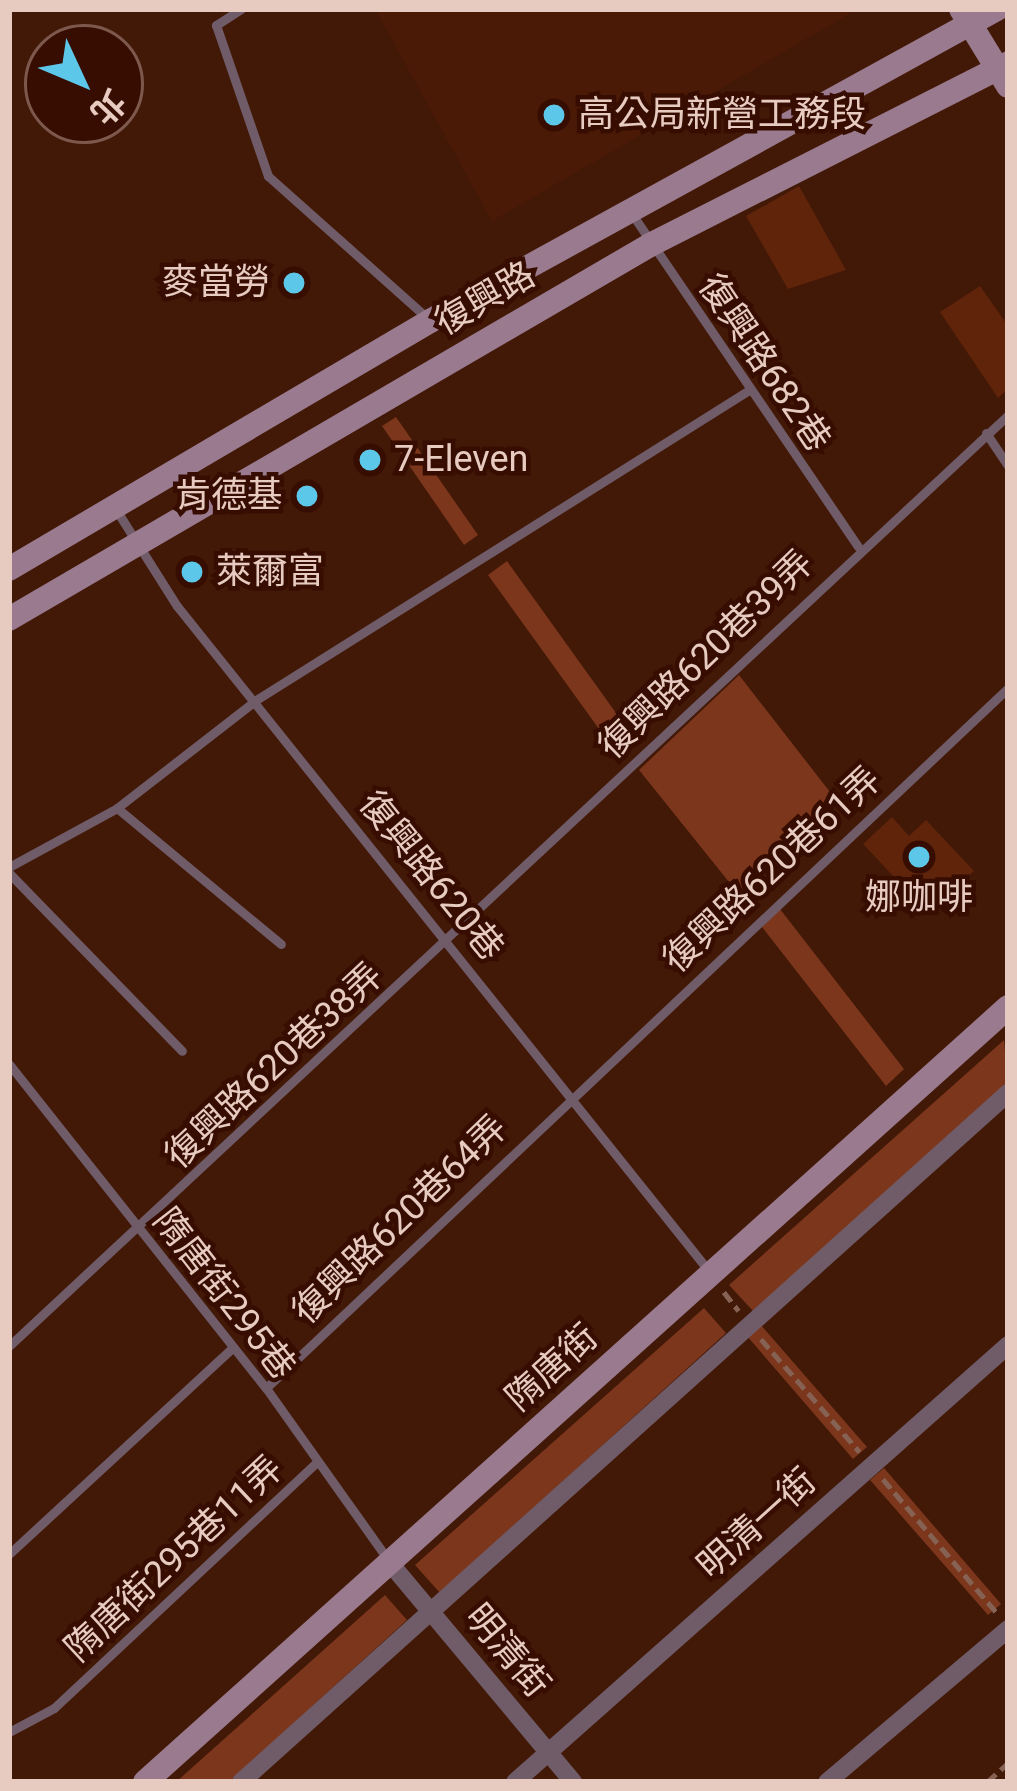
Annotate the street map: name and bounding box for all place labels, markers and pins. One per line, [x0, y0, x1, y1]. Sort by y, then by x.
place label: 高公局新營工務段 [578, 93, 866, 137]
marker: 高公局新營工務段 [541, 102, 567, 128]
place label: 麥當勞 [162, 261, 270, 305]
marker: 麥當勞 [281, 270, 307, 296]
place label: 7-Eleven [394, 438, 528, 482]
marker: 7-Eleven [357, 447, 383, 473]
place label: 肯德基 [175, 474, 283, 518]
marker: 肯德基 [294, 483, 320, 509]
place label: 萊爾富 [216, 550, 324, 594]
marker: 萊爾富 [179, 559, 205, 585]
marker: 娜咖啡 [906, 844, 932, 870]
place label: 娜咖啡 [865, 876, 973, 920]

